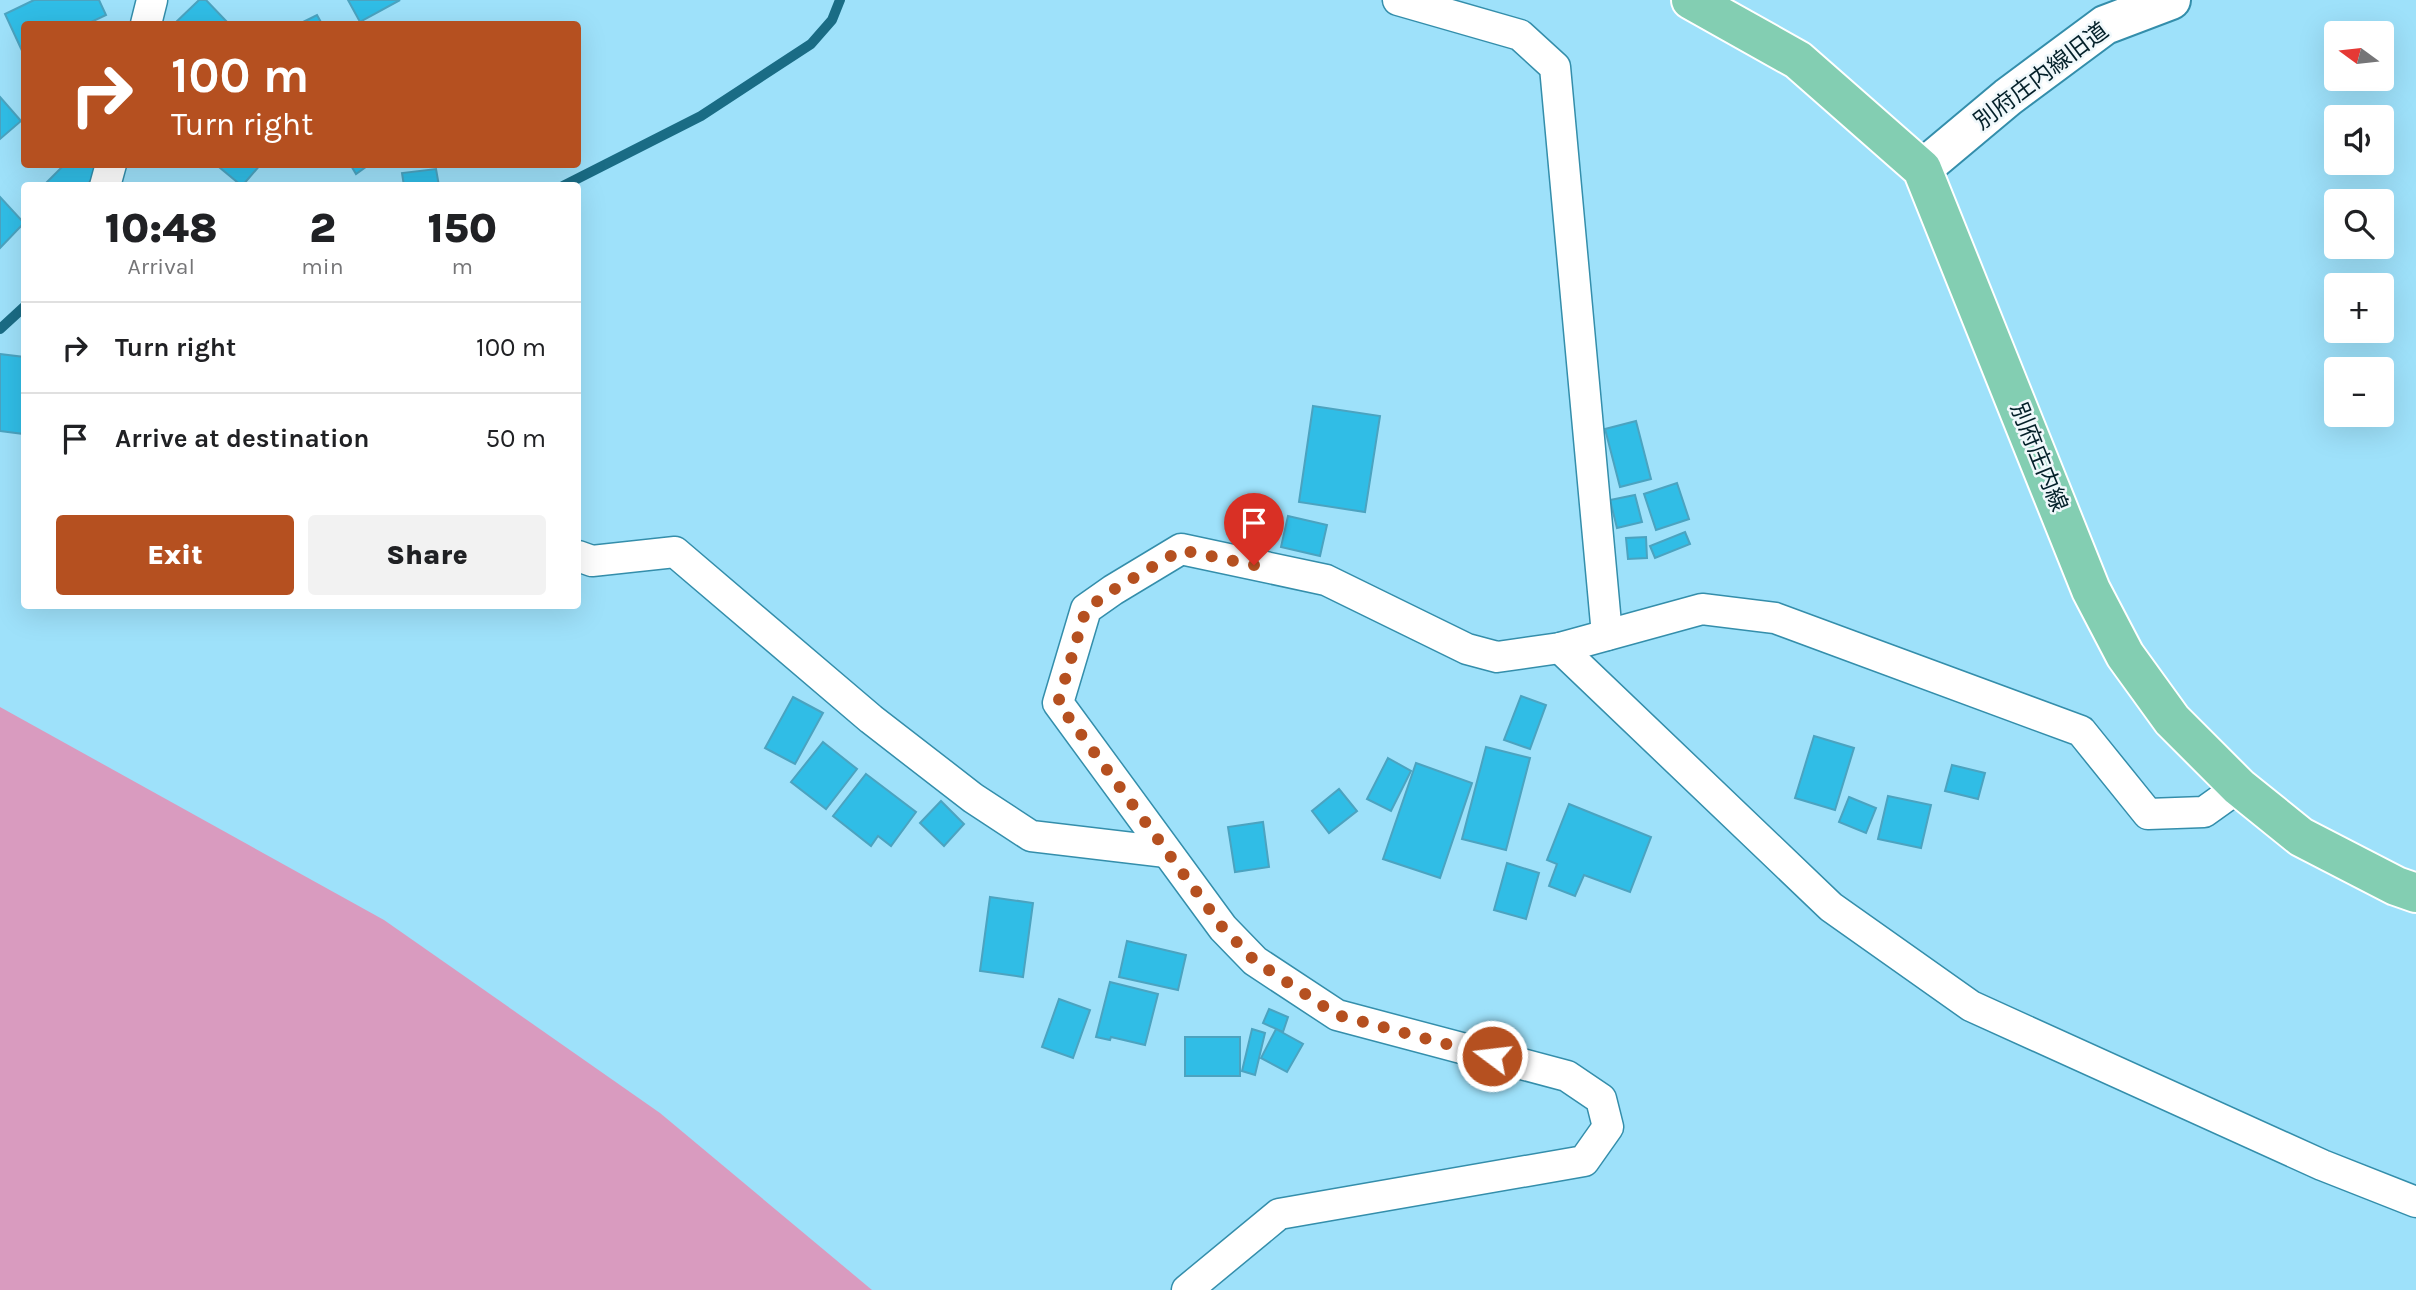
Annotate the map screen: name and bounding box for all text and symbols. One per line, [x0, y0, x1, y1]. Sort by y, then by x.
street label: 別府庄内線旧道 [1969, 17, 2113, 135]
north arrow [2324, 21, 2394, 91]
map controls [2324, 21, 2394, 427]
text: 100 m [171, 47, 309, 104]
icon: right [56, 49, 147, 140]
button: sound [2324, 105, 2394, 175]
text: Turn right [171, 106, 313, 143]
button: search [2324, 189, 2394, 259]
text: 10:48 [105, 203, 217, 253]
text: 2 [309, 203, 336, 253]
text: 150 [427, 203, 497, 253]
text: Arrival [127, 253, 195, 280]
text: min [301, 253, 344, 280]
text: m [452, 253, 473, 280]
button: + [2324, 273, 2394, 343]
icon: right [56, 329, 94, 367]
text: Turn right [115, 332, 236, 363]
text: 100 m [476, 332, 546, 363]
button: − [2324, 357, 2394, 427]
street label: 別府庄内線 [2005, 399, 2073, 515]
icon: arrive [56, 420, 94, 458]
text: Arrive at destination [115, 423, 369, 454]
text: 50 m [485, 423, 546, 454]
pin [1224, 493, 1284, 565]
icon: arrive [1235, 504, 1273, 542]
button: Exit [56, 515, 294, 595]
button: Share [308, 515, 546, 595]
position arrow [1455, 1019, 1529, 1093]

